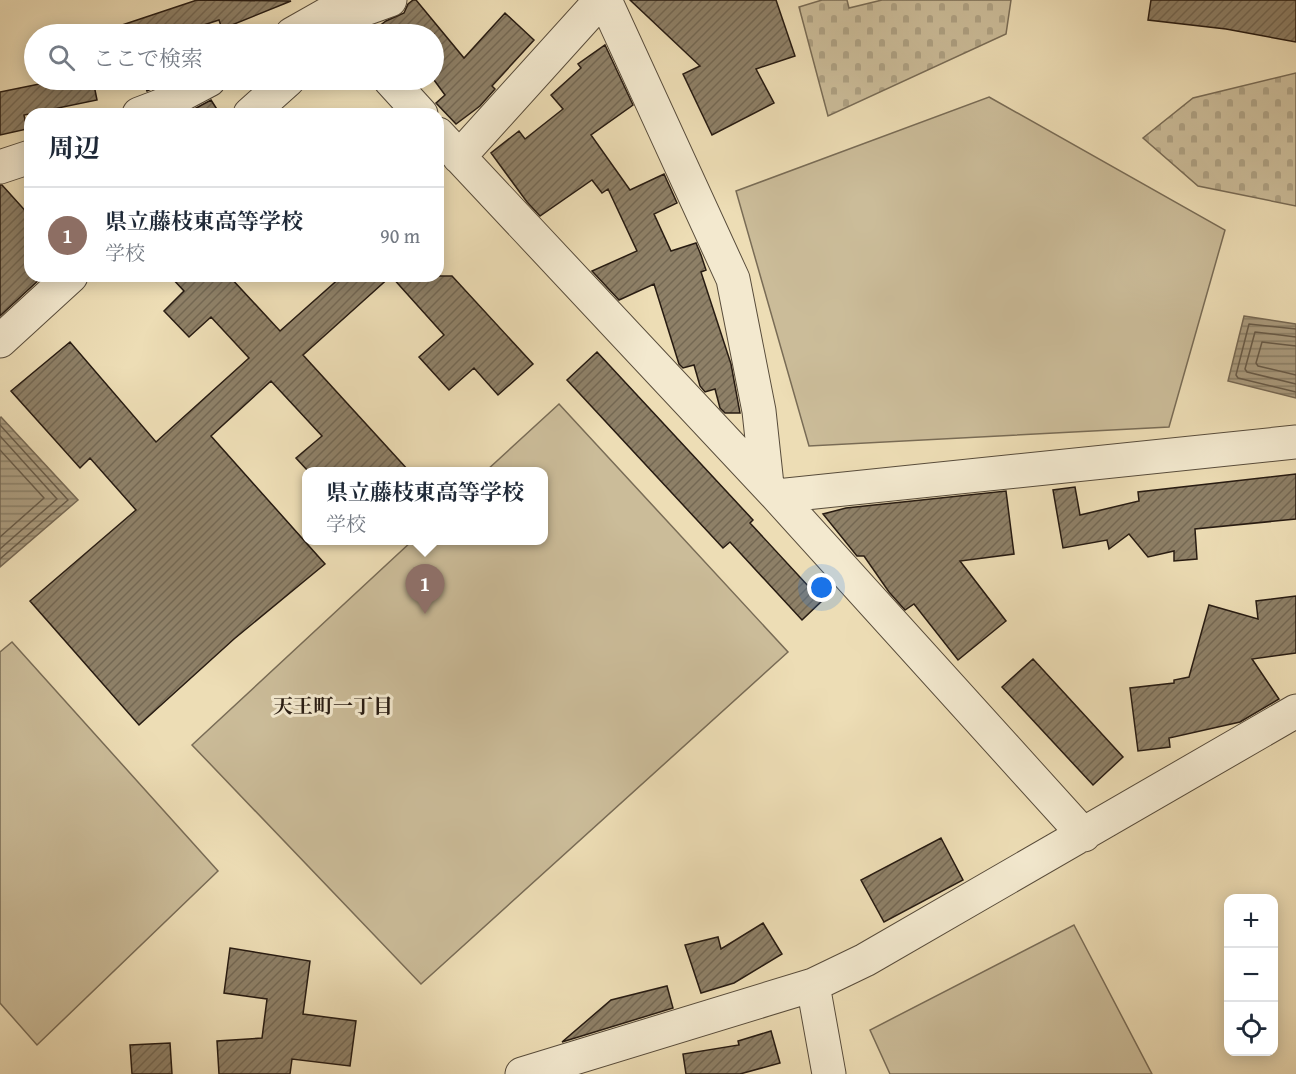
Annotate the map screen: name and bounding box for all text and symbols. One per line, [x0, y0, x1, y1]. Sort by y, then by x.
search box [24, 24, 444, 90]
icon: search [45, 41, 78, 74]
text: ここで検索 [93, 42, 203, 74]
text: 周辺 [48, 128, 100, 167]
text: 県立藤枝東高等学校 [105, 205, 303, 237]
text: 1 [62, 221, 73, 250]
text: 90 m [380, 221, 420, 250]
text: 学校 [105, 238, 145, 267]
popup [302, 467, 548, 545]
text: 県立藤枝東高等学校 [326, 476, 524, 508]
text: 学校 [326, 509, 366, 538]
pin: 1 [406, 564, 444, 614]
your location [807, 573, 836, 602]
district label: 天王町一丁目 [273, 691, 393, 720]
map controls [1224, 894, 1278, 1056]
button: + [1224, 894, 1278, 948]
button: − [1224, 948, 1278, 1002]
button: locate [1224, 1002, 1278, 1056]

